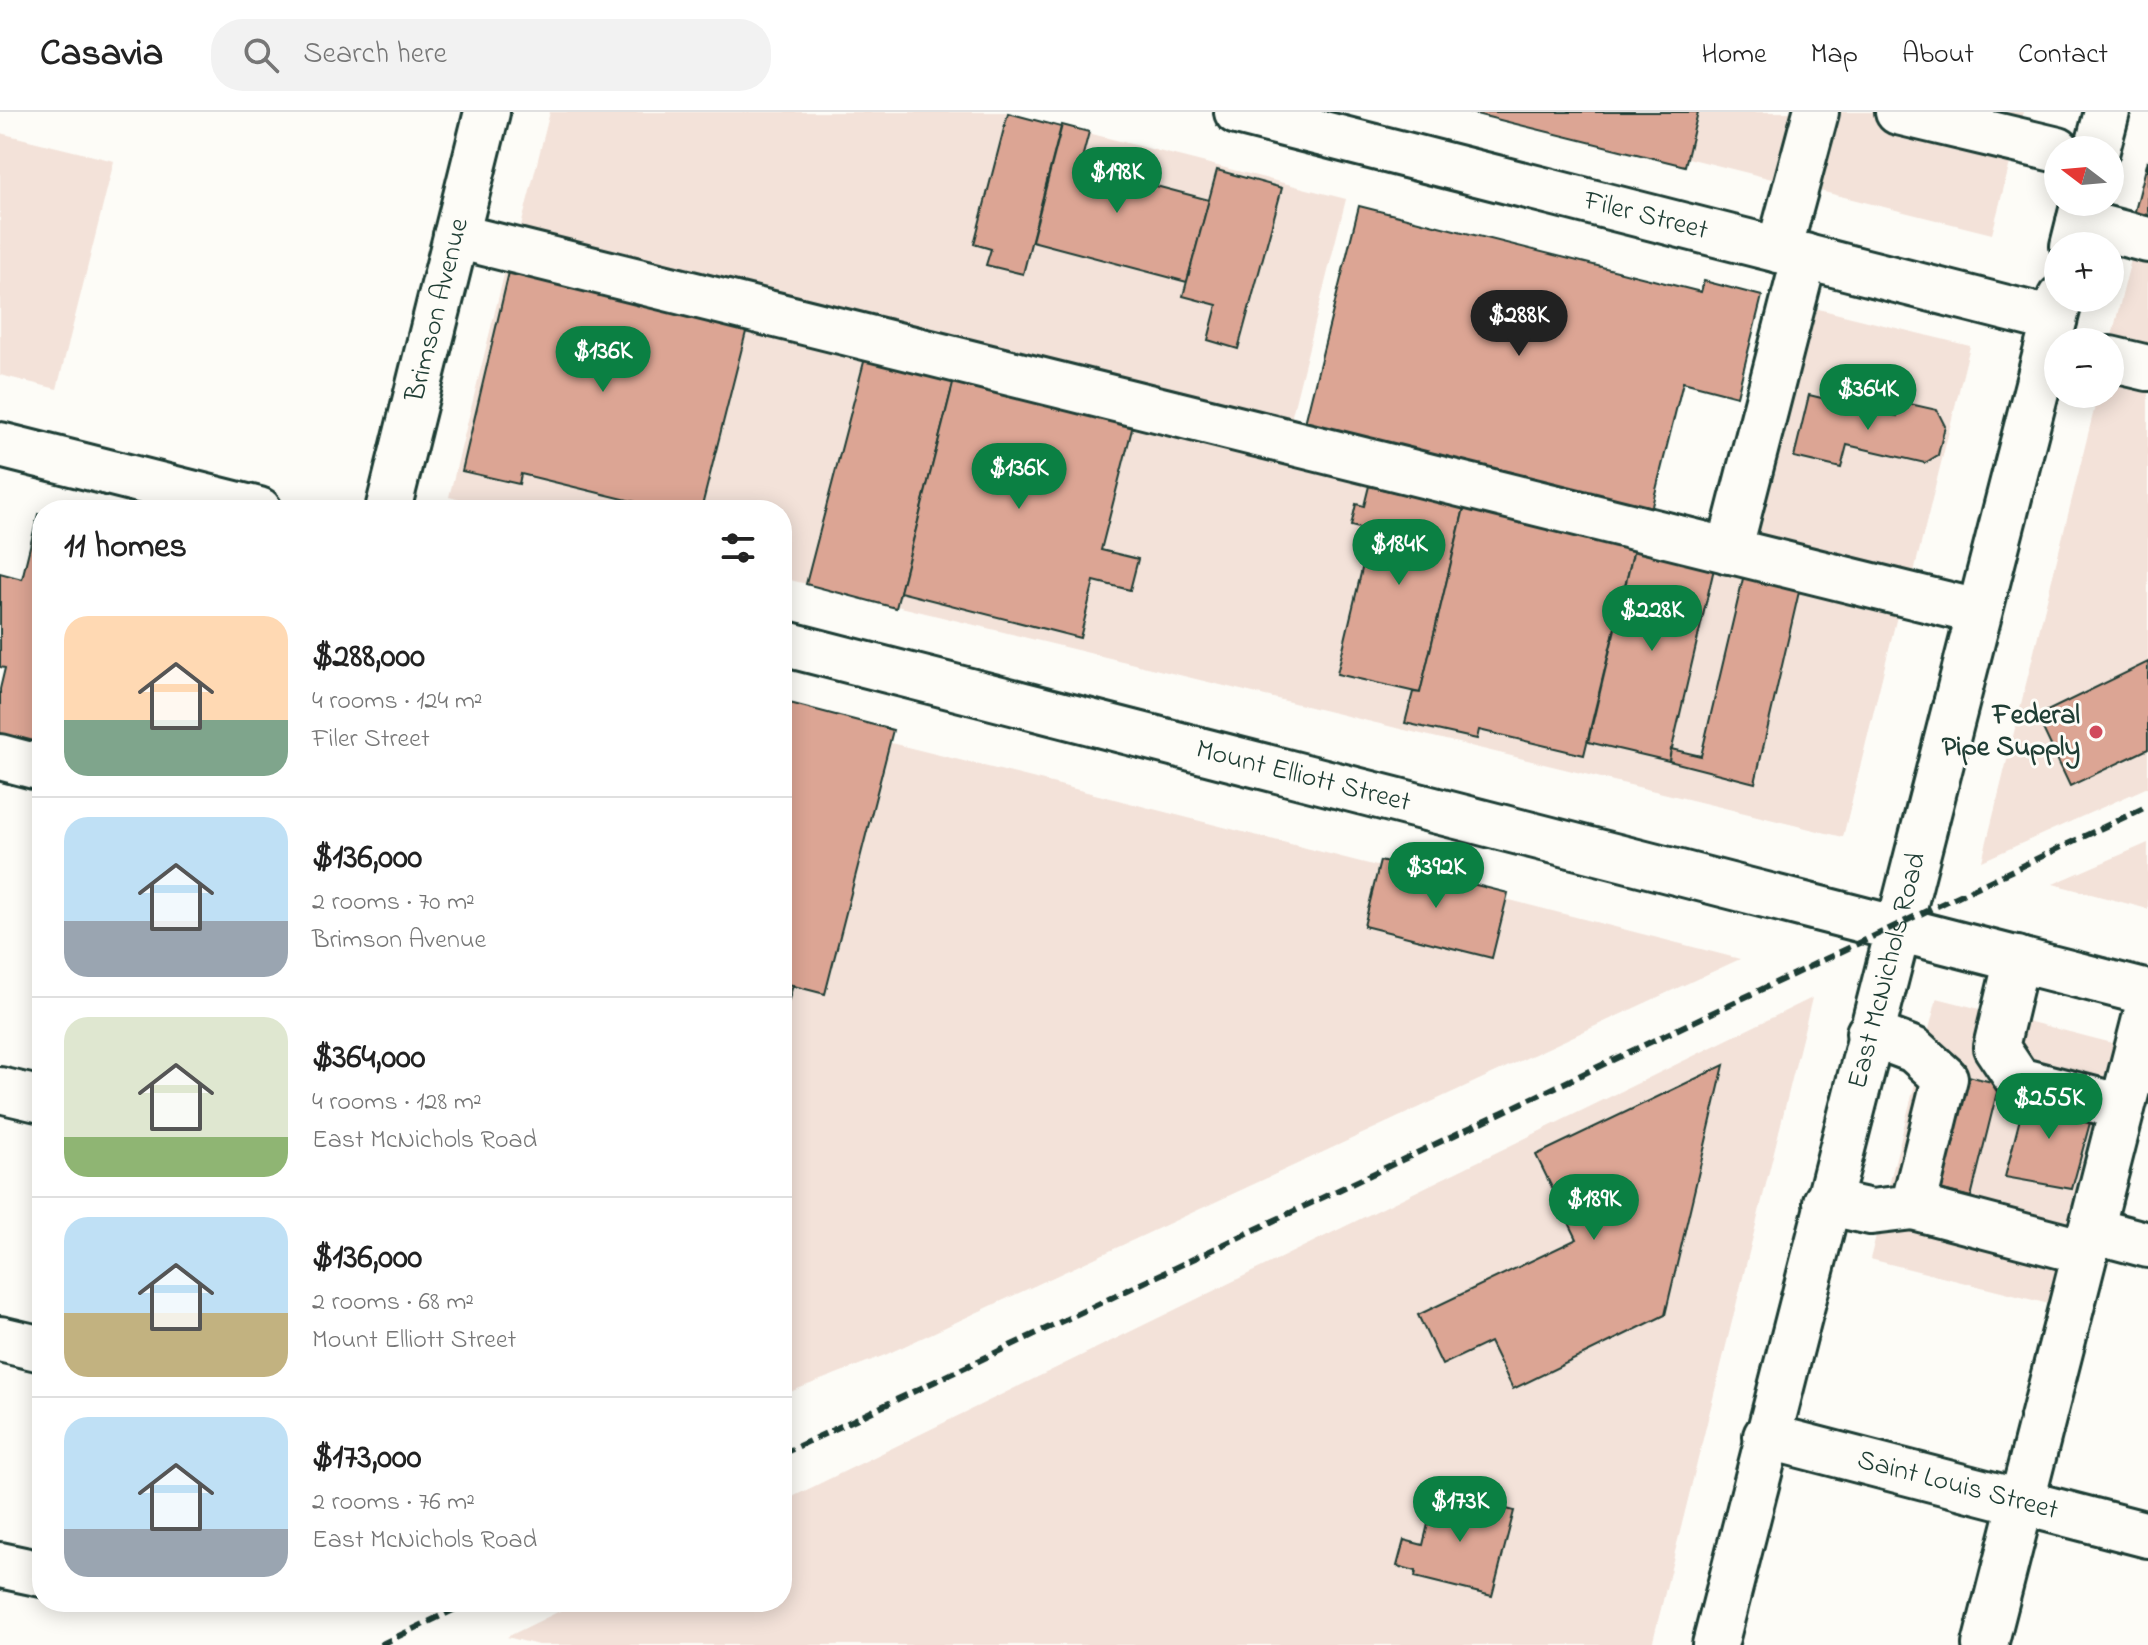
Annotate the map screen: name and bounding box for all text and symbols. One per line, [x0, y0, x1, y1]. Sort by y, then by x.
search box [211, 19, 771, 91]
text: Casavia [40, 27, 163, 83]
icon: search [239, 33, 283, 77]
text: Search here [303, 33, 447, 77]
text: Home [1701, 35, 1767, 76]
text: Map [1811, 35, 1858, 76]
text: About [1902, 35, 1974, 76]
text: Contact [2018, 35, 2108, 76]
north arrow [2044, 136, 2124, 216]
map controls [2044, 136, 2124, 408]
pin: $198K [1061, 147, 1173, 215]
text: $198K [1090, 154, 1144, 192]
street label: Filer Street [1578, 180, 1712, 252]
street label: Brimson Avenue [395, 214, 480, 407]
button: + [2044, 232, 2124, 312]
pin: $288K [1463, 290, 1575, 358]
text: $288K [1489, 297, 1549, 335]
pin: $136K [547, 326, 659, 394]
button: − [2044, 328, 2124, 408]
text: $136K [574, 333, 632, 371]
pin: $364K [1812, 364, 1924, 432]
text: $364K [1837, 371, 1899, 409]
pin: $136K [963, 443, 1075, 511]
text: $136K [990, 450, 1048, 488]
pin: $184K [1343, 519, 1455, 587]
text: 11 homes [64, 523, 187, 573]
icon: filters [716, 526, 760, 570]
text: $184K [1370, 526, 1428, 564]
pin: $228K [1596, 585, 1708, 653]
text: $228K [1620, 592, 1684, 630]
text: $288,000 [312, 633, 425, 683]
icon: home [128, 648, 224, 744]
text: 4 rooms · 124 m² [312, 683, 483, 721]
place label: Federal Pipe Supply [1942, 696, 2080, 769]
text: Filer Street [312, 721, 430, 759]
marker: Federal Pipe Supply [2087, 723, 2105, 741]
street label: Mount Elliott Street [1191, 729, 1415, 824]
text: $136,000 [312, 834, 422, 884]
pin: $392K [1380, 842, 1492, 910]
street label: East McNichols Road [1838, 848, 1938, 1093]
icon: home [128, 849, 224, 945]
text: $392K [1406, 849, 1466, 887]
text: 2 rooms · 70 m² [312, 884, 475, 922]
text: Brimson Avenue [312, 922, 486, 960]
text: $364,000 [312, 1034, 426, 1084]
icon: home [128, 1049, 224, 1145]
pin: $255K [1993, 1073, 2105, 1141]
text: $255K [2013, 1080, 2085, 1118]
text: 4 rooms · 128 m² [312, 1084, 482, 1122]
text: East McNichols Road [312, 1122, 537, 1160]
pin: $189K [1538, 1174, 1650, 1242]
text: $189K [1567, 1181, 1621, 1219]
text: $136,000 [312, 1234, 422, 1284]
icon: home [128, 1249, 224, 1345]
text: 2 rooms · 68 m² [312, 1284, 474, 1322]
text: Mount Elliott Street [312, 1322, 516, 1360]
text: $173,000 [312, 1434, 421, 1484]
street label: Saint Louis Street [1853, 1440, 2063, 1531]
icon: home [128, 1449, 224, 1545]
pin: $173K [1404, 1476, 1516, 1544]
text: $173K [1431, 1483, 1489, 1521]
text: 2 rooms · 76 m² [312, 1484, 475, 1522]
text: East McNichols Road [312, 1522, 537, 1560]

